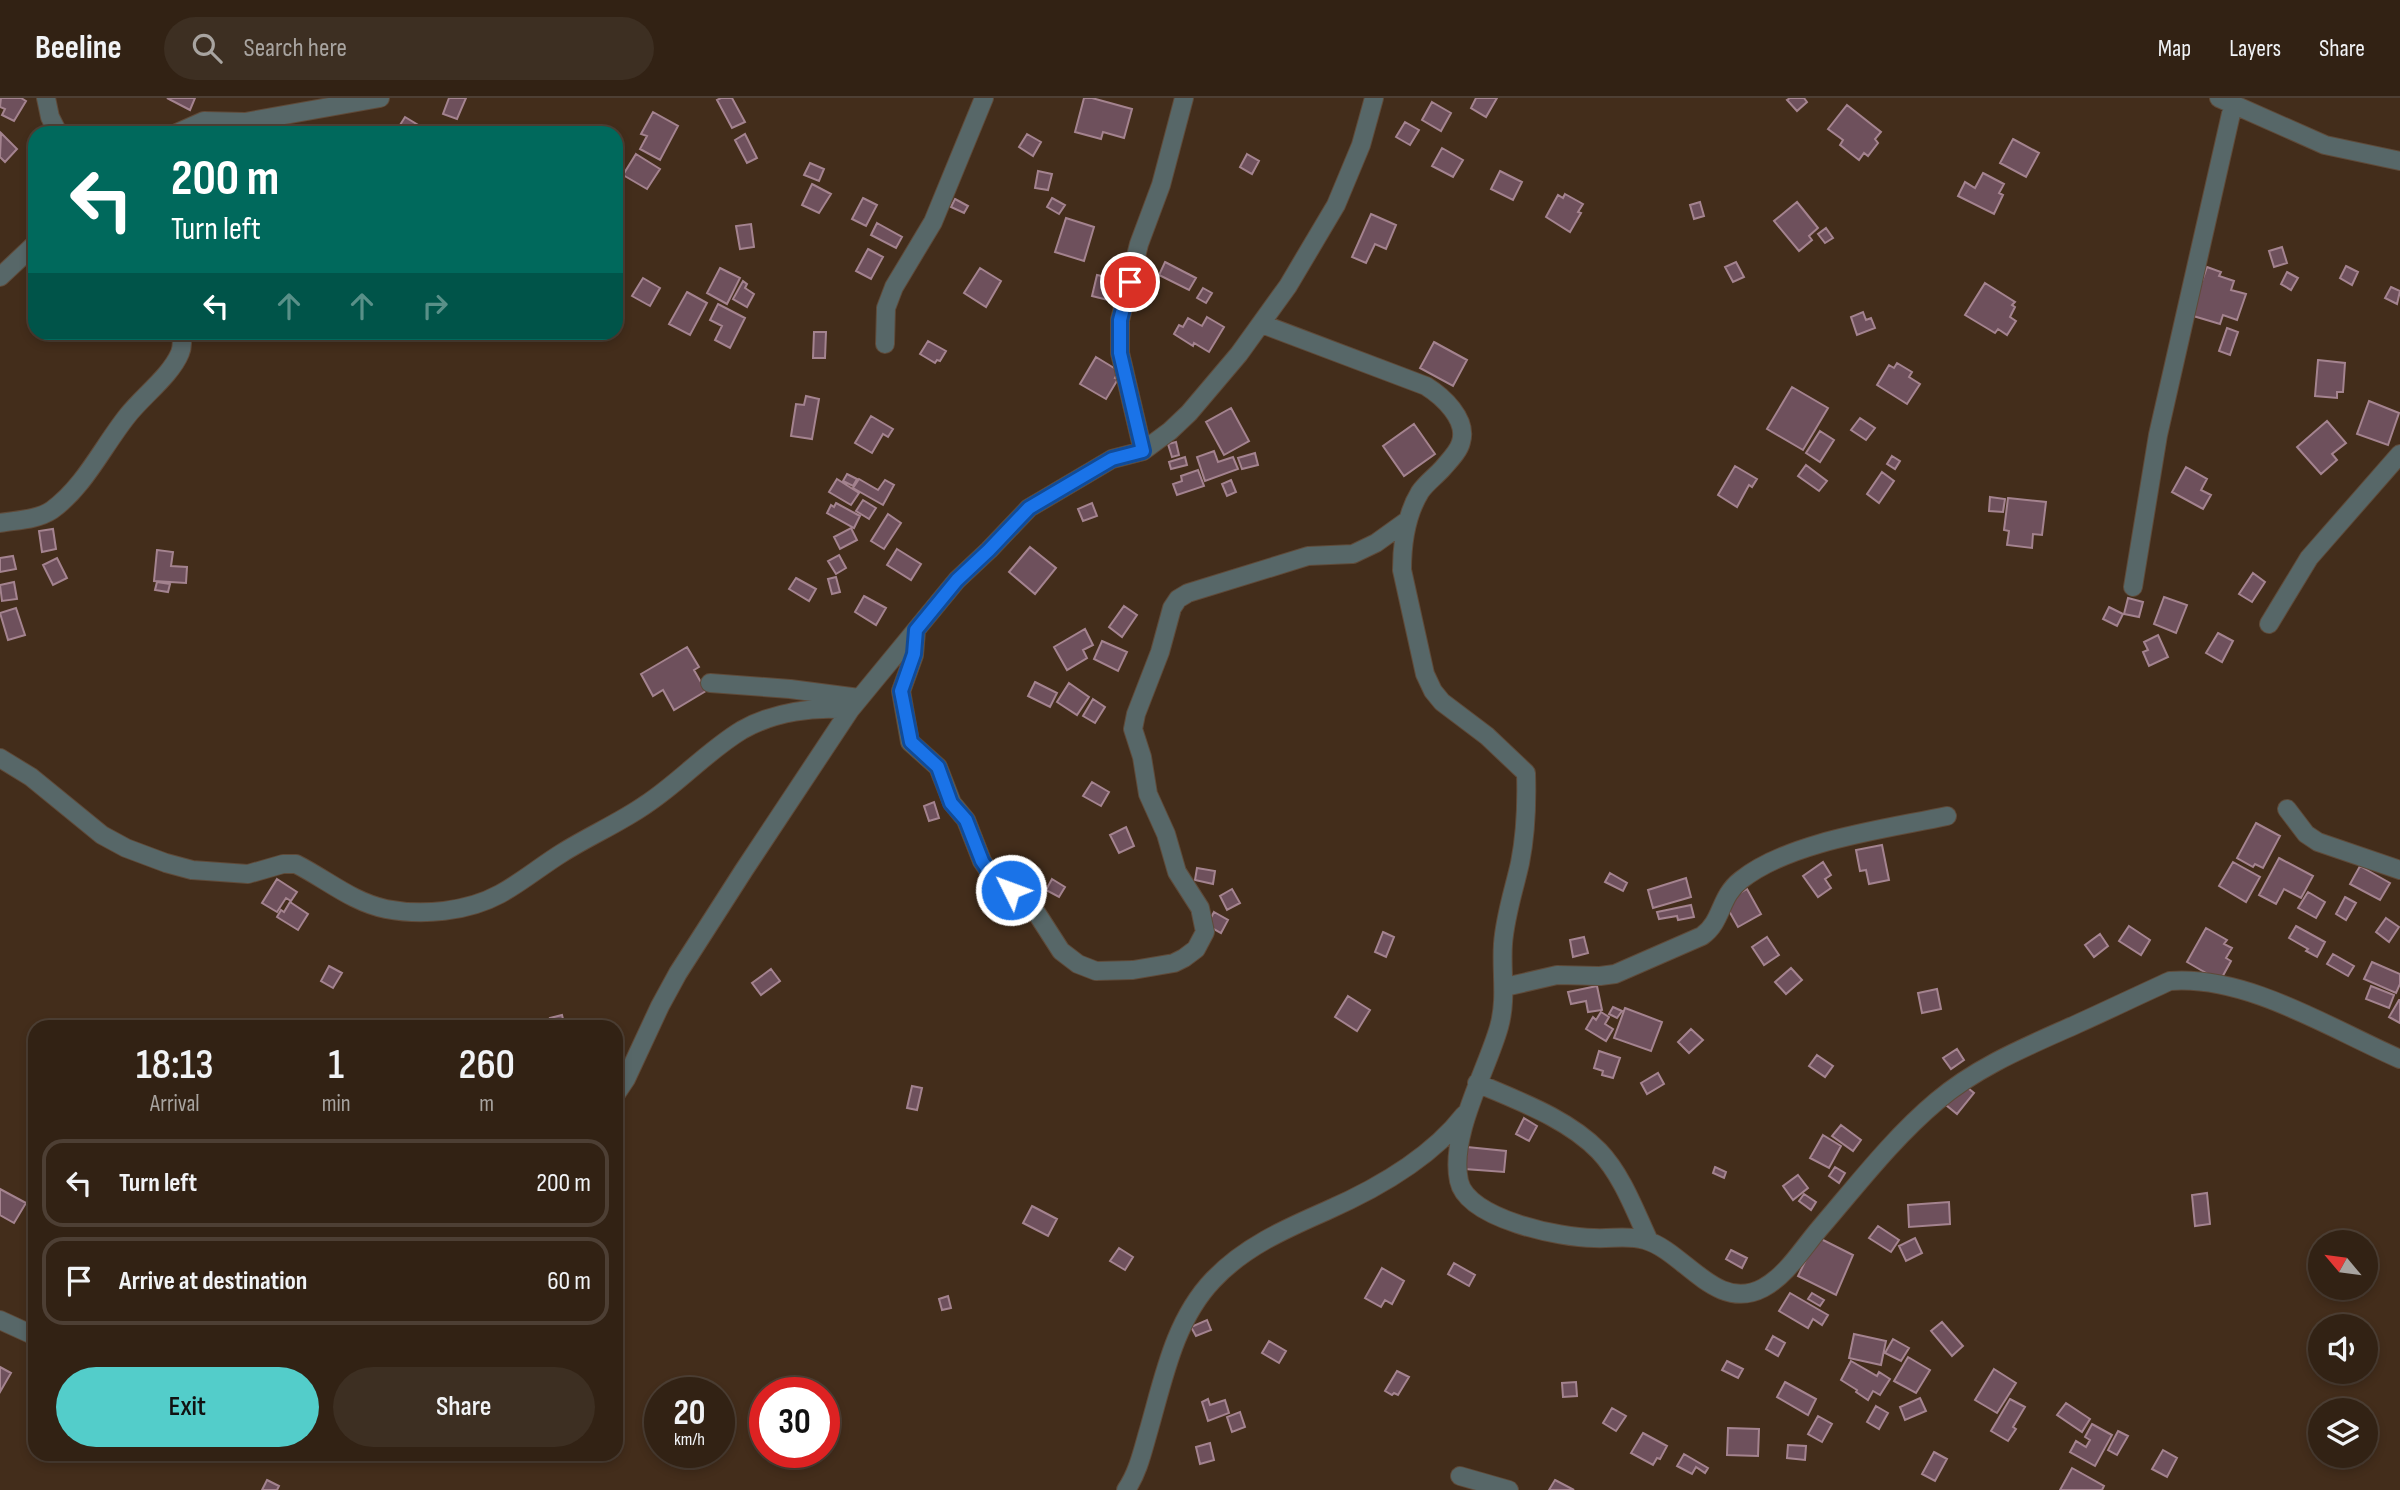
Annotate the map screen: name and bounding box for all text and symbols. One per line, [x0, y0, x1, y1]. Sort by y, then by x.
search box [164, 17, 654, 80]
text: Beeline [35, 28, 122, 68]
icon: search [188, 29, 226, 67]
text: Search here [244, 33, 347, 64]
text: Map [2158, 34, 2191, 63]
text: Layers [2229, 34, 2281, 63]
text: Share [2319, 34, 2365, 63]
text: 200 m [171, 150, 279, 209]
icon: left [56, 154, 147, 245]
text: Turn left [171, 210, 261, 249]
pin [1100, 252, 1160, 312]
icon: arrive [1111, 263, 1149, 301]
icon: left [197, 287, 235, 325]
icon: ahead [270, 287, 308, 325]
icon: ahead [343, 287, 381, 325]
icon: right [416, 287, 454, 325]
position arrow [974, 853, 1048, 927]
text: 18:13 [136, 1040, 214, 1091]
text: 1 [328, 1040, 344, 1091]
text: 260 [458, 1040, 515, 1091]
text: Arrival [150, 1090, 200, 1118]
text: min [322, 1090, 351, 1118]
text: m [479, 1090, 494, 1118]
icon: left [60, 1164, 98, 1202]
text: Turn left [119, 1168, 197, 1199]
text: 200 m [536, 1168, 591, 1199]
north arrow [2308, 1230, 2378, 1300]
map controls [2308, 1230, 2378, 1468]
icon: arrive [60, 1262, 98, 1300]
text: Arrive at destination [119, 1266, 307, 1297]
text: 60 m [547, 1266, 591, 1297]
button: sound [2308, 1314, 2378, 1384]
button: Exit [56, 1367, 319, 1447]
button: Share [333, 1367, 595, 1447]
speed limit sign: 30 [749, 1377, 840, 1468]
text: 20 [674, 1392, 706, 1435]
button: layers [2308, 1398, 2378, 1468]
text: km/h [674, 1429, 705, 1450]

